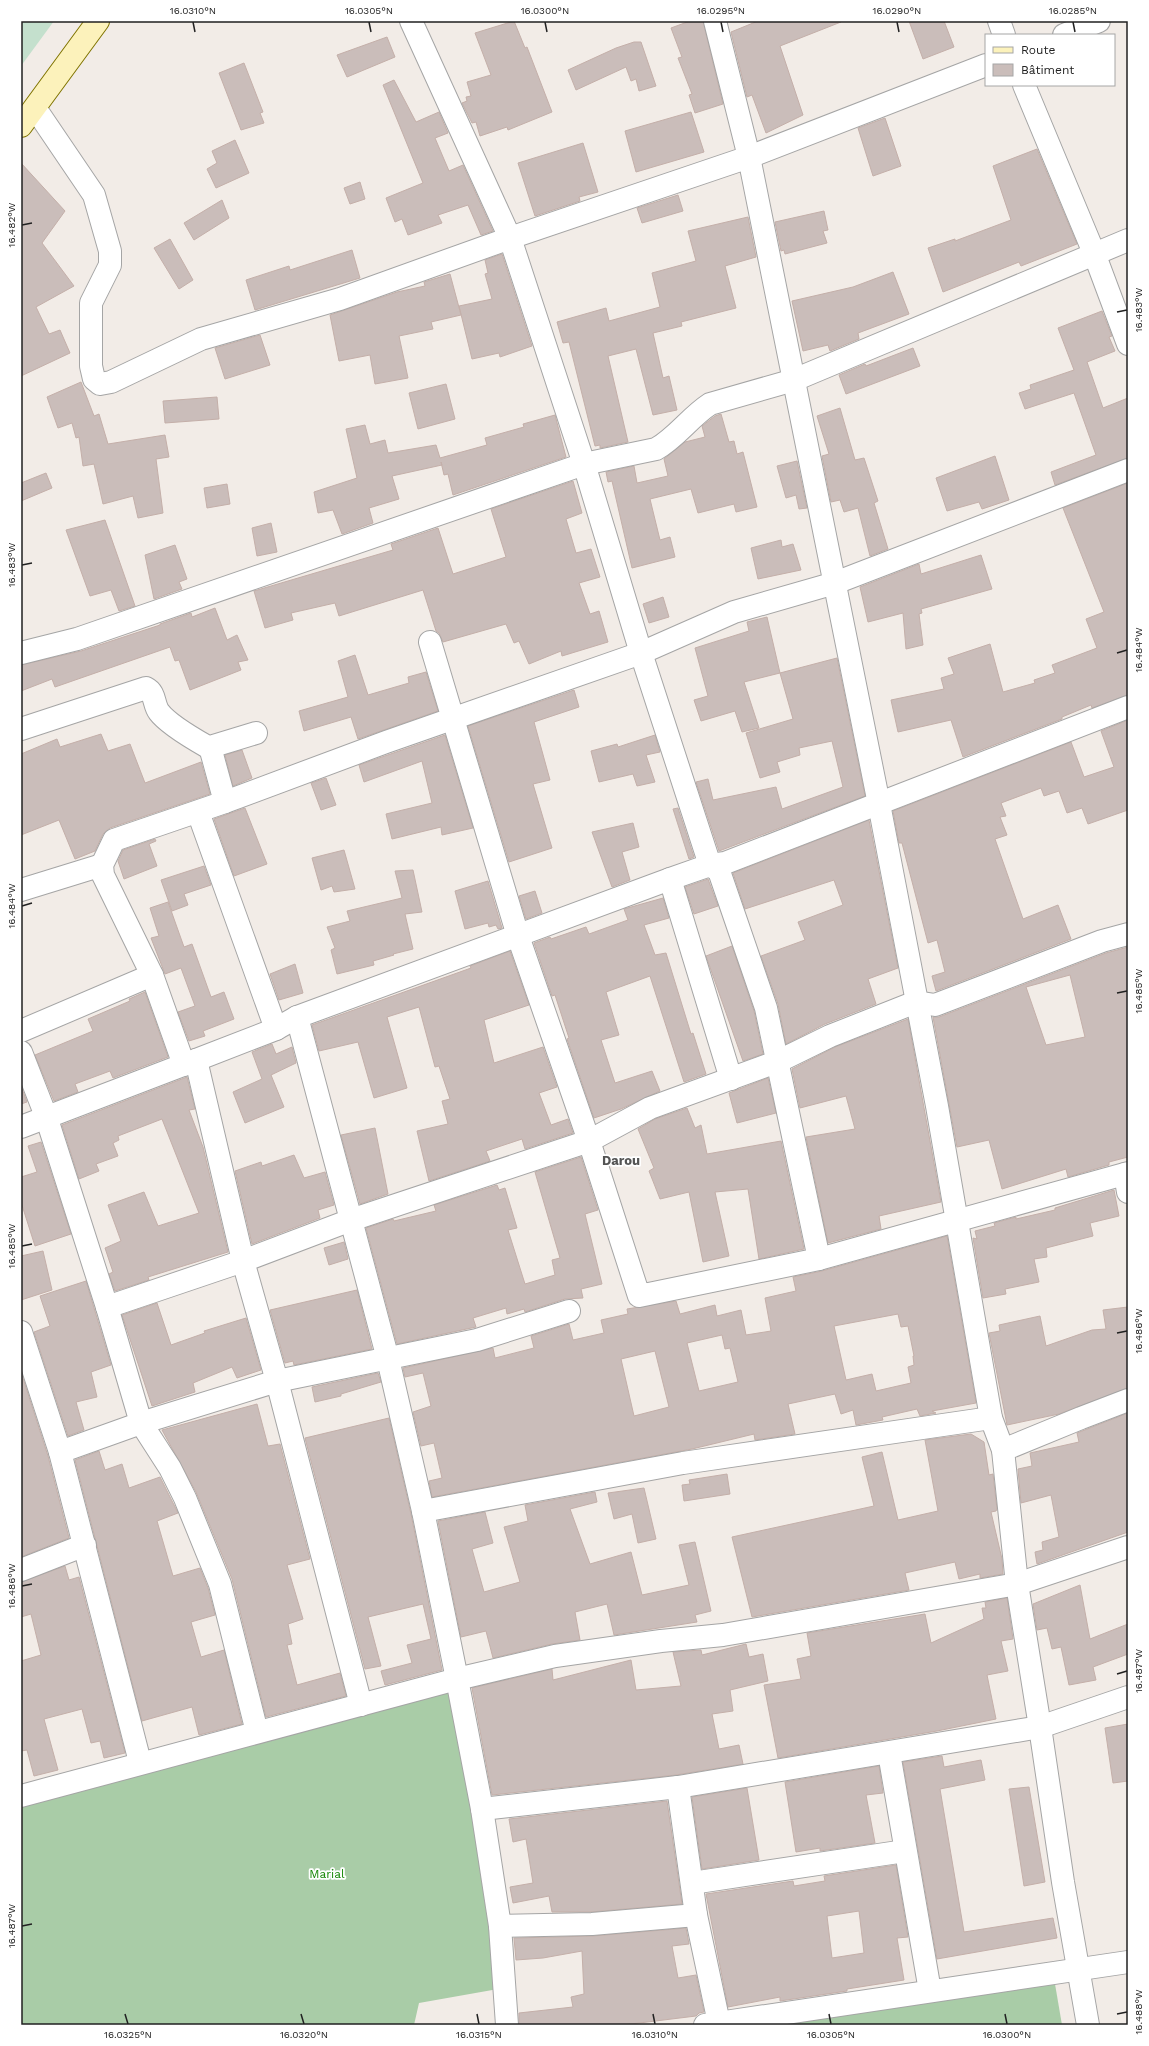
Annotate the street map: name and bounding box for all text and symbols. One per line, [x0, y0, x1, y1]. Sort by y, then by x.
text: 16.0310°N [170, 5, 216, 16]
text: 16.0305°N [345, 5, 393, 16]
text: 16.0300°N [521, 5, 569, 16]
text: 16.0295°N [697, 5, 745, 16]
text: 16.0290°N [873, 5, 921, 16]
text: 16.0285°N [1049, 5, 1097, 16]
legend [985, 34, 1115, 86]
text: Route [1021, 43, 1055, 57]
text: Bâtiment [1021, 63, 1074, 77]
text: 16.482°W [6, 202, 17, 247]
text: 16.483°W [1133, 287, 1144, 332]
text: 16.483°W [6, 542, 17, 587]
text: 16.484°W [1133, 627, 1144, 673]
text: 16.484°W [6, 883, 17, 929]
text: 16.485°W [1133, 968, 1144, 1013]
district label: Darou [602, 1153, 640, 1168]
text: 16.485°W [6, 1223, 17, 1268]
text: 16.486°W [1133, 1308, 1144, 1354]
text: 16.486°W [6, 1563, 17, 1609]
text: 16.487°W [1133, 1648, 1144, 1693]
park label: Marial [309, 1867, 345, 1881]
text: 16.487°W [6, 1903, 17, 1948]
text: 16.488°W [1133, 1989, 1144, 2035]
text: 16.0325°N [104, 2029, 152, 2040]
text: 16.0320°N [280, 2029, 328, 2040]
text: 16.0315°N [456, 2029, 502, 2040]
text: 16.0310°N [632, 2029, 678, 2040]
text: 16.0305°N [807, 2029, 855, 2040]
text: 16.0300°N [983, 2029, 1031, 2040]

